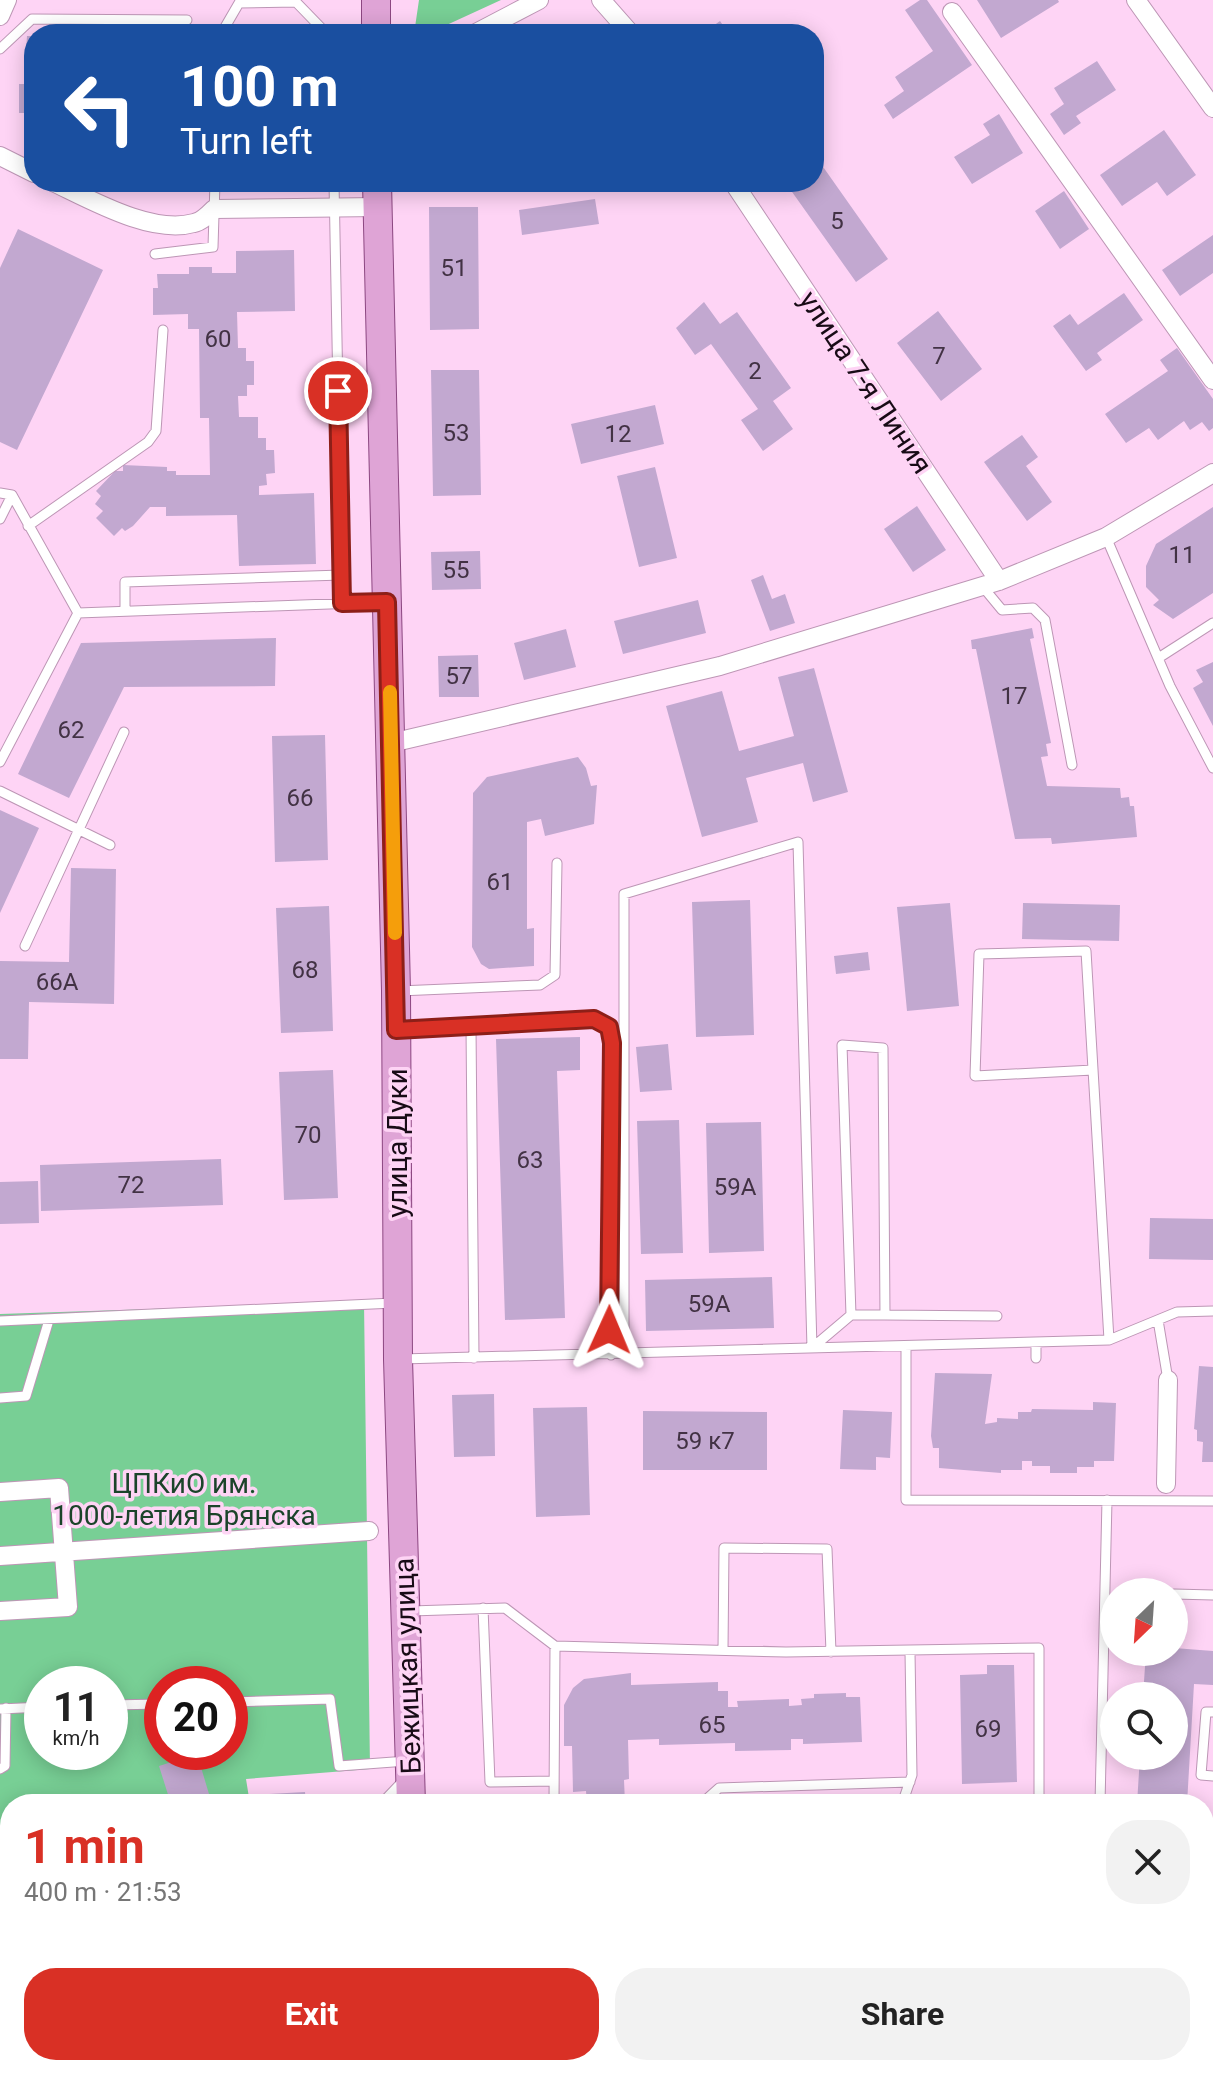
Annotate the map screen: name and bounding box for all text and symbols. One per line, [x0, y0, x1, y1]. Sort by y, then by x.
text: 100 m [180, 54, 339, 120]
icon: left [48, 56, 152, 160]
text: Turn left [180, 121, 313, 163]
house number: 5 [830, 207, 844, 235]
house number: 51 [441, 254, 467, 282]
street label: улица 7-я Линия [792, 285, 939, 480]
house number: 60 [205, 325, 231, 353]
house number: 7 [932, 342, 946, 370]
pin [304, 357, 372, 425]
house number: 2 [748, 357, 762, 385]
icon: arrive [316, 369, 360, 413]
house number: 53 [443, 419, 469, 447]
house number: 12 [605, 420, 631, 448]
house number: 11 [1169, 541, 1195, 569]
house number: 55 [443, 556, 469, 584]
house number: 57 [446, 662, 472, 690]
house number: 17 [1001, 682, 1027, 710]
house number: 62 [58, 716, 84, 744]
house number: 66 [287, 784, 313, 812]
house number: 61 [487, 868, 513, 896]
house number: 68 [292, 956, 318, 984]
house number: 66А [36, 968, 79, 996]
street label: улица Дуки [381, 1068, 414, 1218]
house number: 70 [295, 1121, 321, 1149]
house number: 63 [517, 1146, 543, 1174]
house number: 72 [118, 1171, 144, 1199]
house number: 59А [714, 1173, 757, 1201]
position arrow [567, 1288, 651, 1372]
house number: 59А [688, 1290, 731, 1318]
house number: 59 к7 [675, 1427, 735, 1455]
park label: ЦПКиО им. 1000-летия Брянска [52, 1467, 316, 1532]
street label: Бежицкая улица [387, 1557, 428, 1775]
north arrow [1100, 1578, 1188, 1666]
map controls [1100, 1578, 1188, 1770]
speed limit sign: 20 [144, 1666, 248, 1770]
button: search [1100, 1682, 1188, 1770]
text: 11 [53, 1684, 99, 1731]
house number: 65 [699, 1711, 725, 1739]
house number: 69 [975, 1715, 1001, 1743]
text: km/h [53, 1726, 99, 1750]
text: 1 min [24, 1818, 145, 1875]
button: close [1106, 1820, 1190, 1904]
text: 400 m · 21:53 [24, 1877, 182, 1907]
button: Exit [24, 1968, 599, 2060]
button: Share [615, 1968, 1190, 2060]

